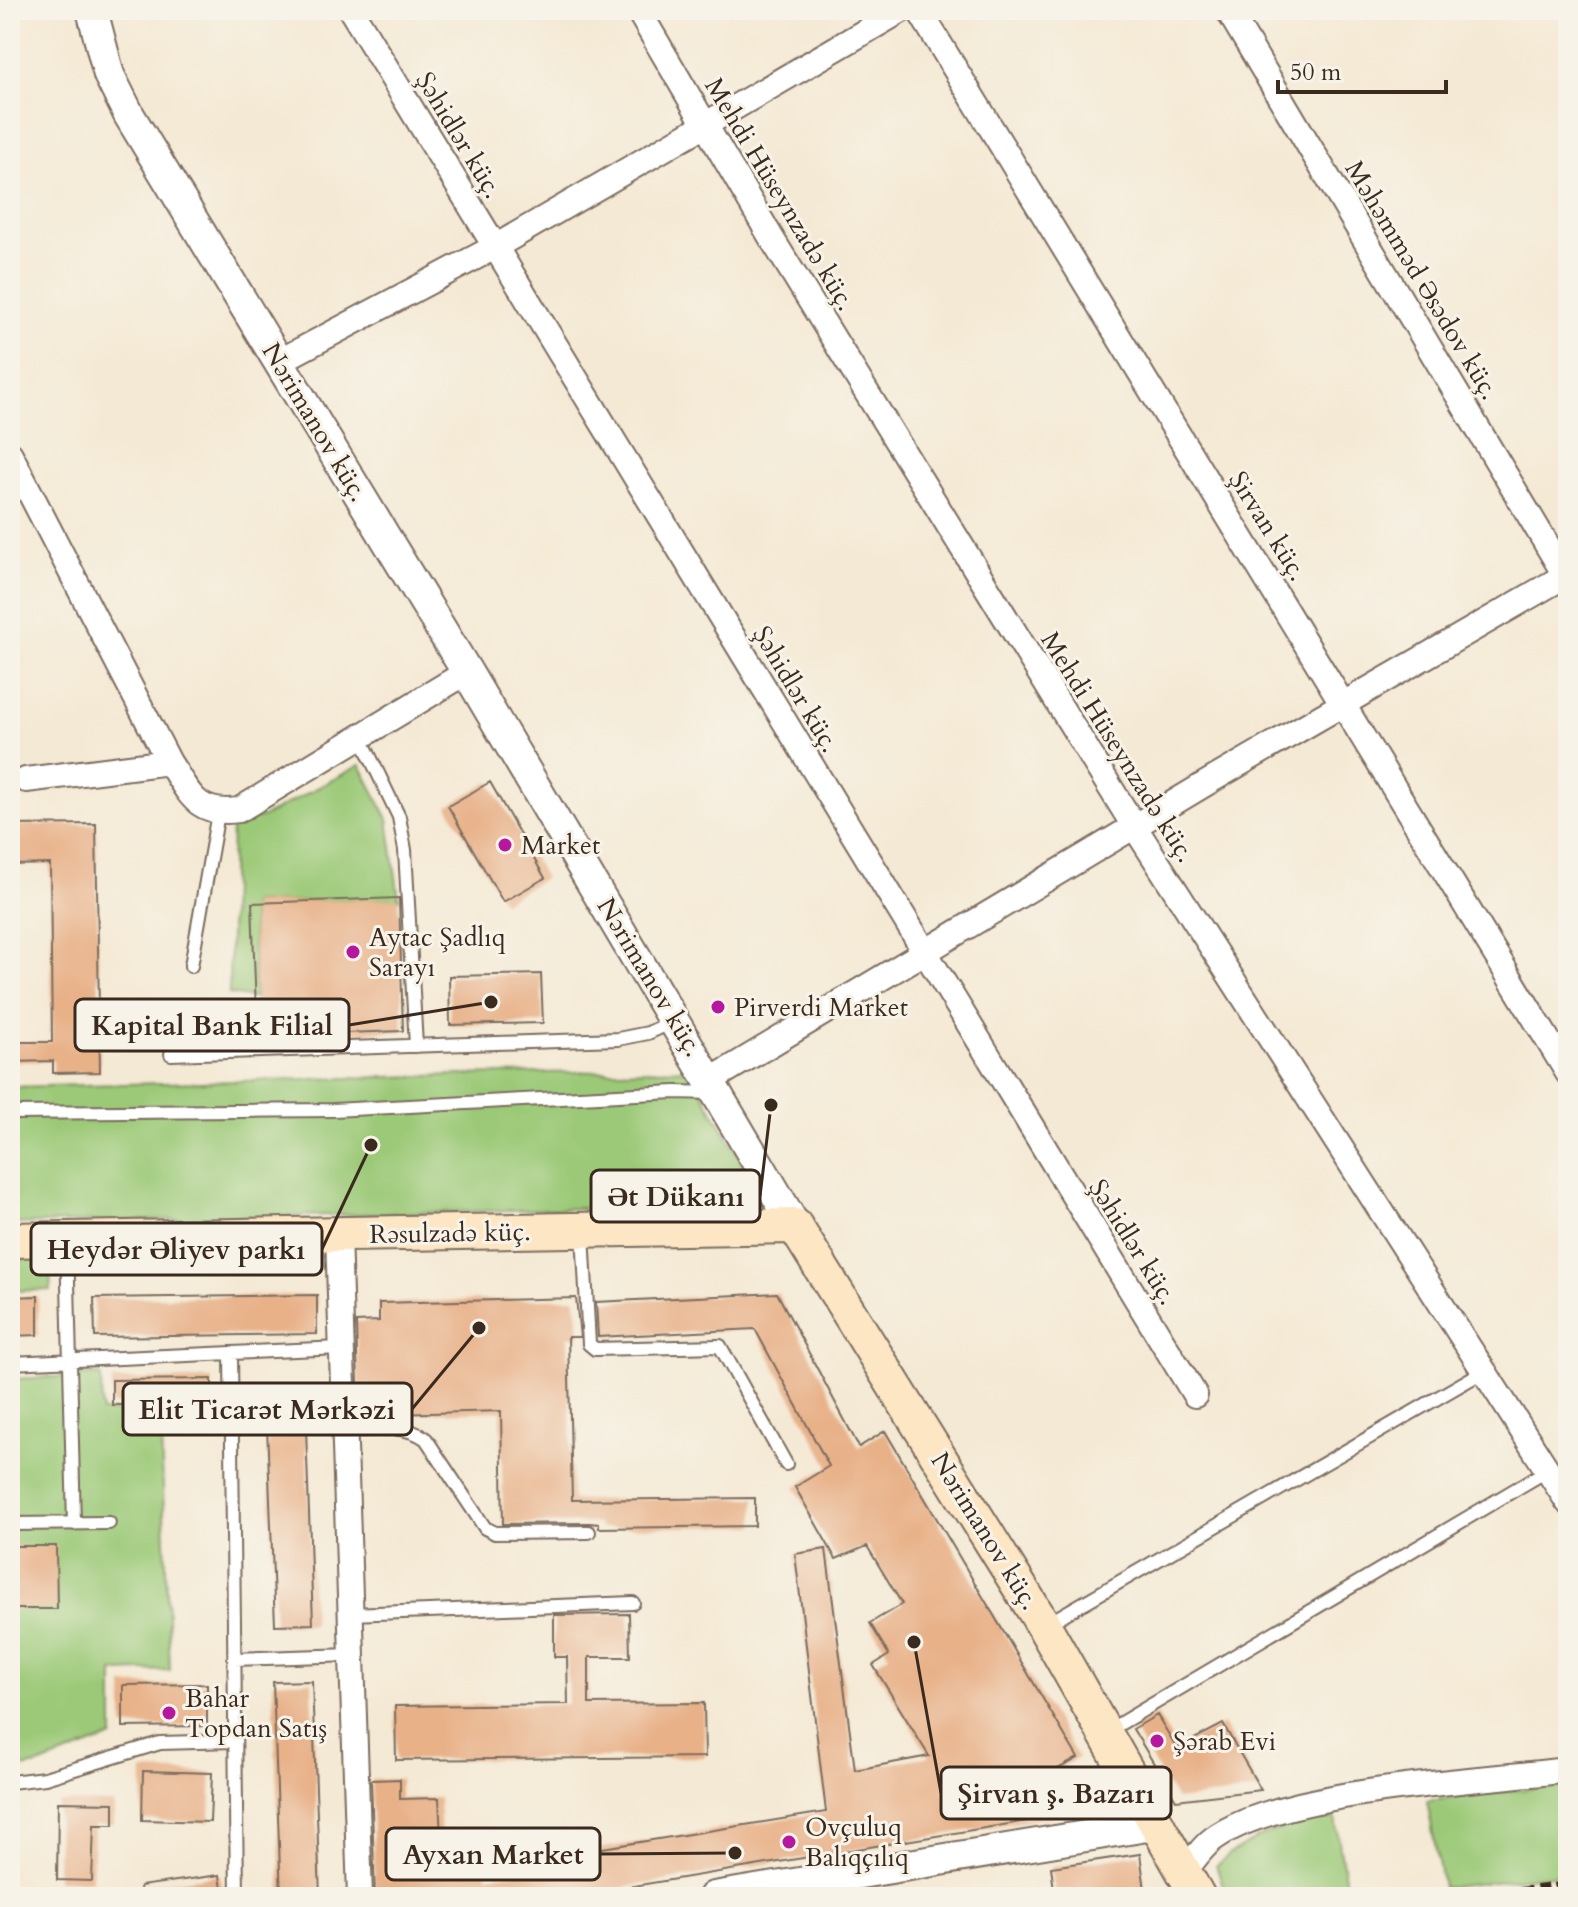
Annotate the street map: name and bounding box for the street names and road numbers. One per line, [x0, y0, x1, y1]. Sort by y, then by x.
street label: Şəhidlər küç. [407, 65, 511, 205]
street label: Mehdi Hüseynzadə küç. [697, 71, 863, 317]
street label: Məhəmməd Əsədov küç. [1337, 154, 1507, 406]
street label: Nərimanov küç. [254, 336, 376, 508]
street label: Şirvan küç. [1221, 465, 1315, 587]
street label: Şəhidlər küç. [744, 619, 848, 759]
street label: Mehdi Hüseynzadə küç. [1033, 625, 1203, 869]
street label: Nərimanov küç. [589, 891, 711, 1063]
street label: Şəhidlər küç. [1081, 1173, 1185, 1311]
street label: Rəsulzadə küç. [369, 1214, 531, 1252]
street label: Nərimanov küç. [923, 1446, 1047, 1616]

